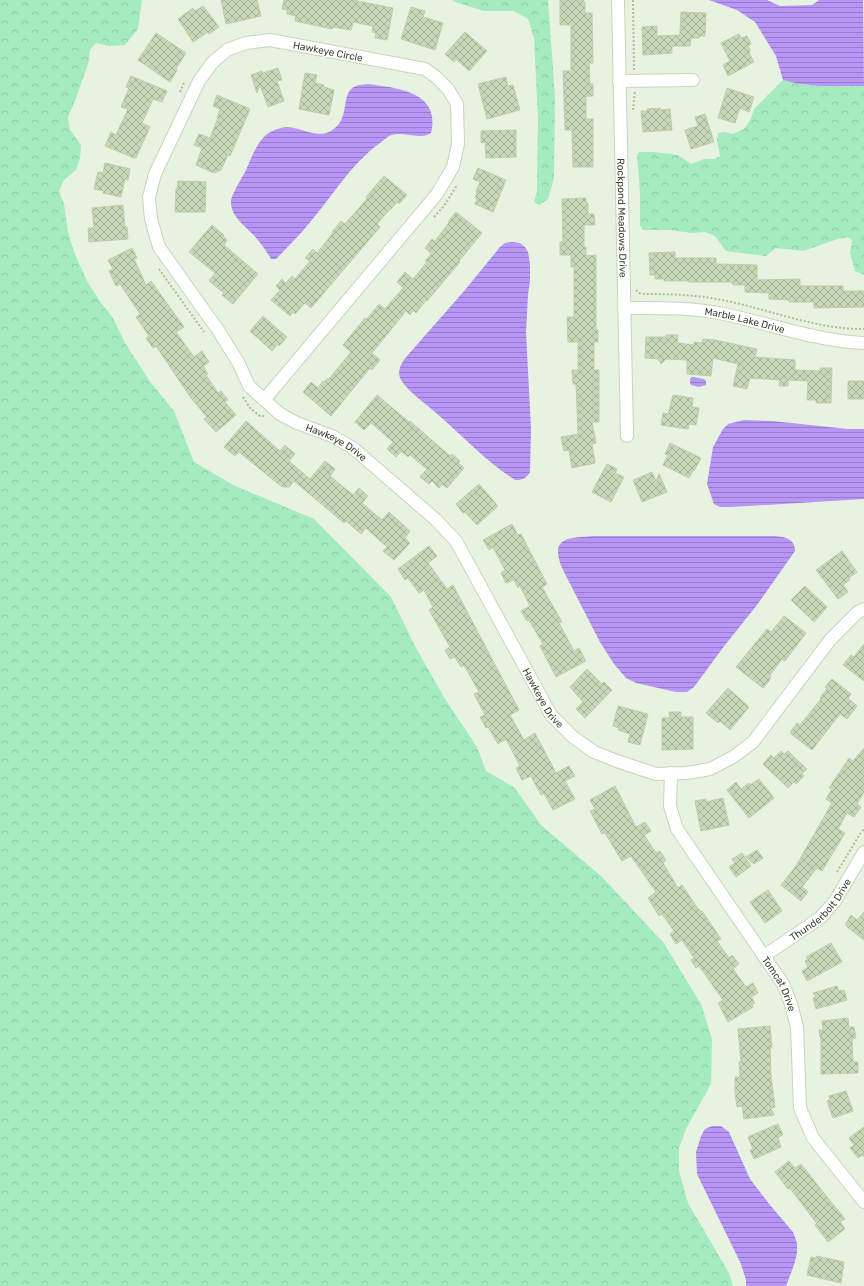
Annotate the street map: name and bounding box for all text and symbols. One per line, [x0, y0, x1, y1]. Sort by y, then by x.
street label: Hawkeye Circle [292, 39, 364, 65]
street label: Rockpond Meadows Drive [614, 158, 629, 278]
street label: Marble Lake Drive [704, 306, 786, 336]
street label: Hawkeye Drive [304, 422, 369, 464]
street label: Hawkeye Drive [519, 666, 566, 731]
street label: Thunderbolt Drive [788, 876, 854, 944]
street label: Tomcat Drive [759, 954, 798, 1013]

